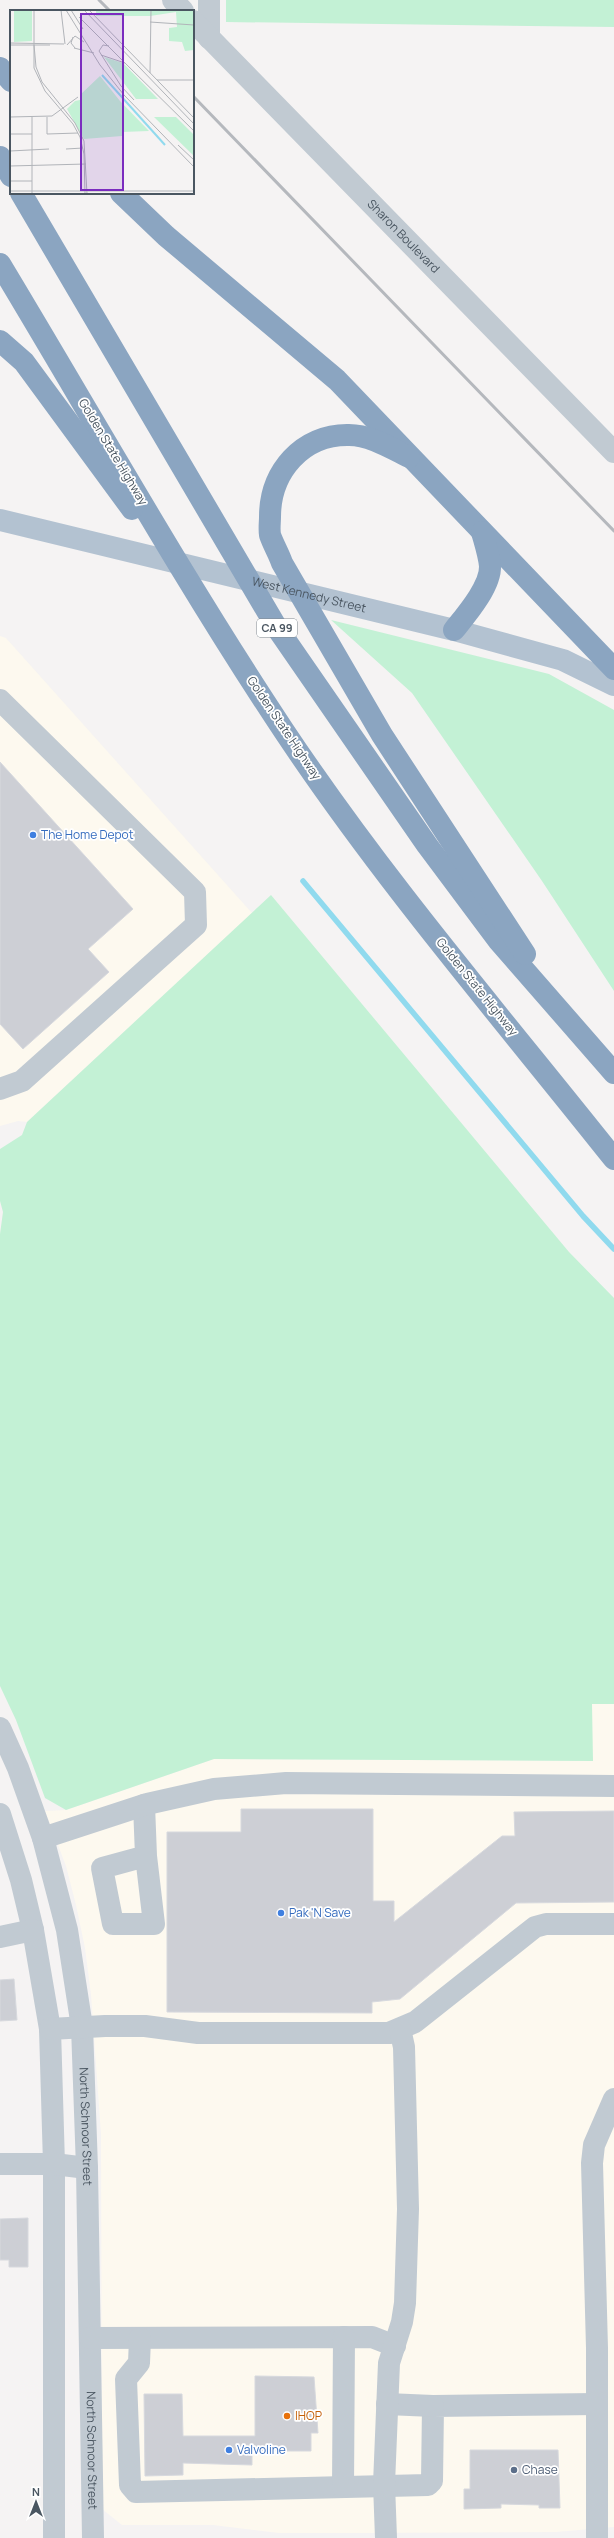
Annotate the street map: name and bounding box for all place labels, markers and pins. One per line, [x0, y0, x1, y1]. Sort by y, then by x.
place label: The Home Depot [41, 826, 134, 843]
marker: The Home Depot [28, 830, 38, 840]
place label: Pak 'N Save [289, 1904, 351, 1921]
marker: Pak 'N Save [276, 1908, 286, 1918]
place label: IHOP [295, 2407, 322, 2424]
marker: IHOP [282, 2411, 292, 2421]
place label: Valvoline [237, 2441, 286, 2458]
marker: Valvoline [224, 2445, 234, 2455]
place label: Chase [522, 2461, 558, 2478]
marker: Chase [509, 2465, 519, 2475]

